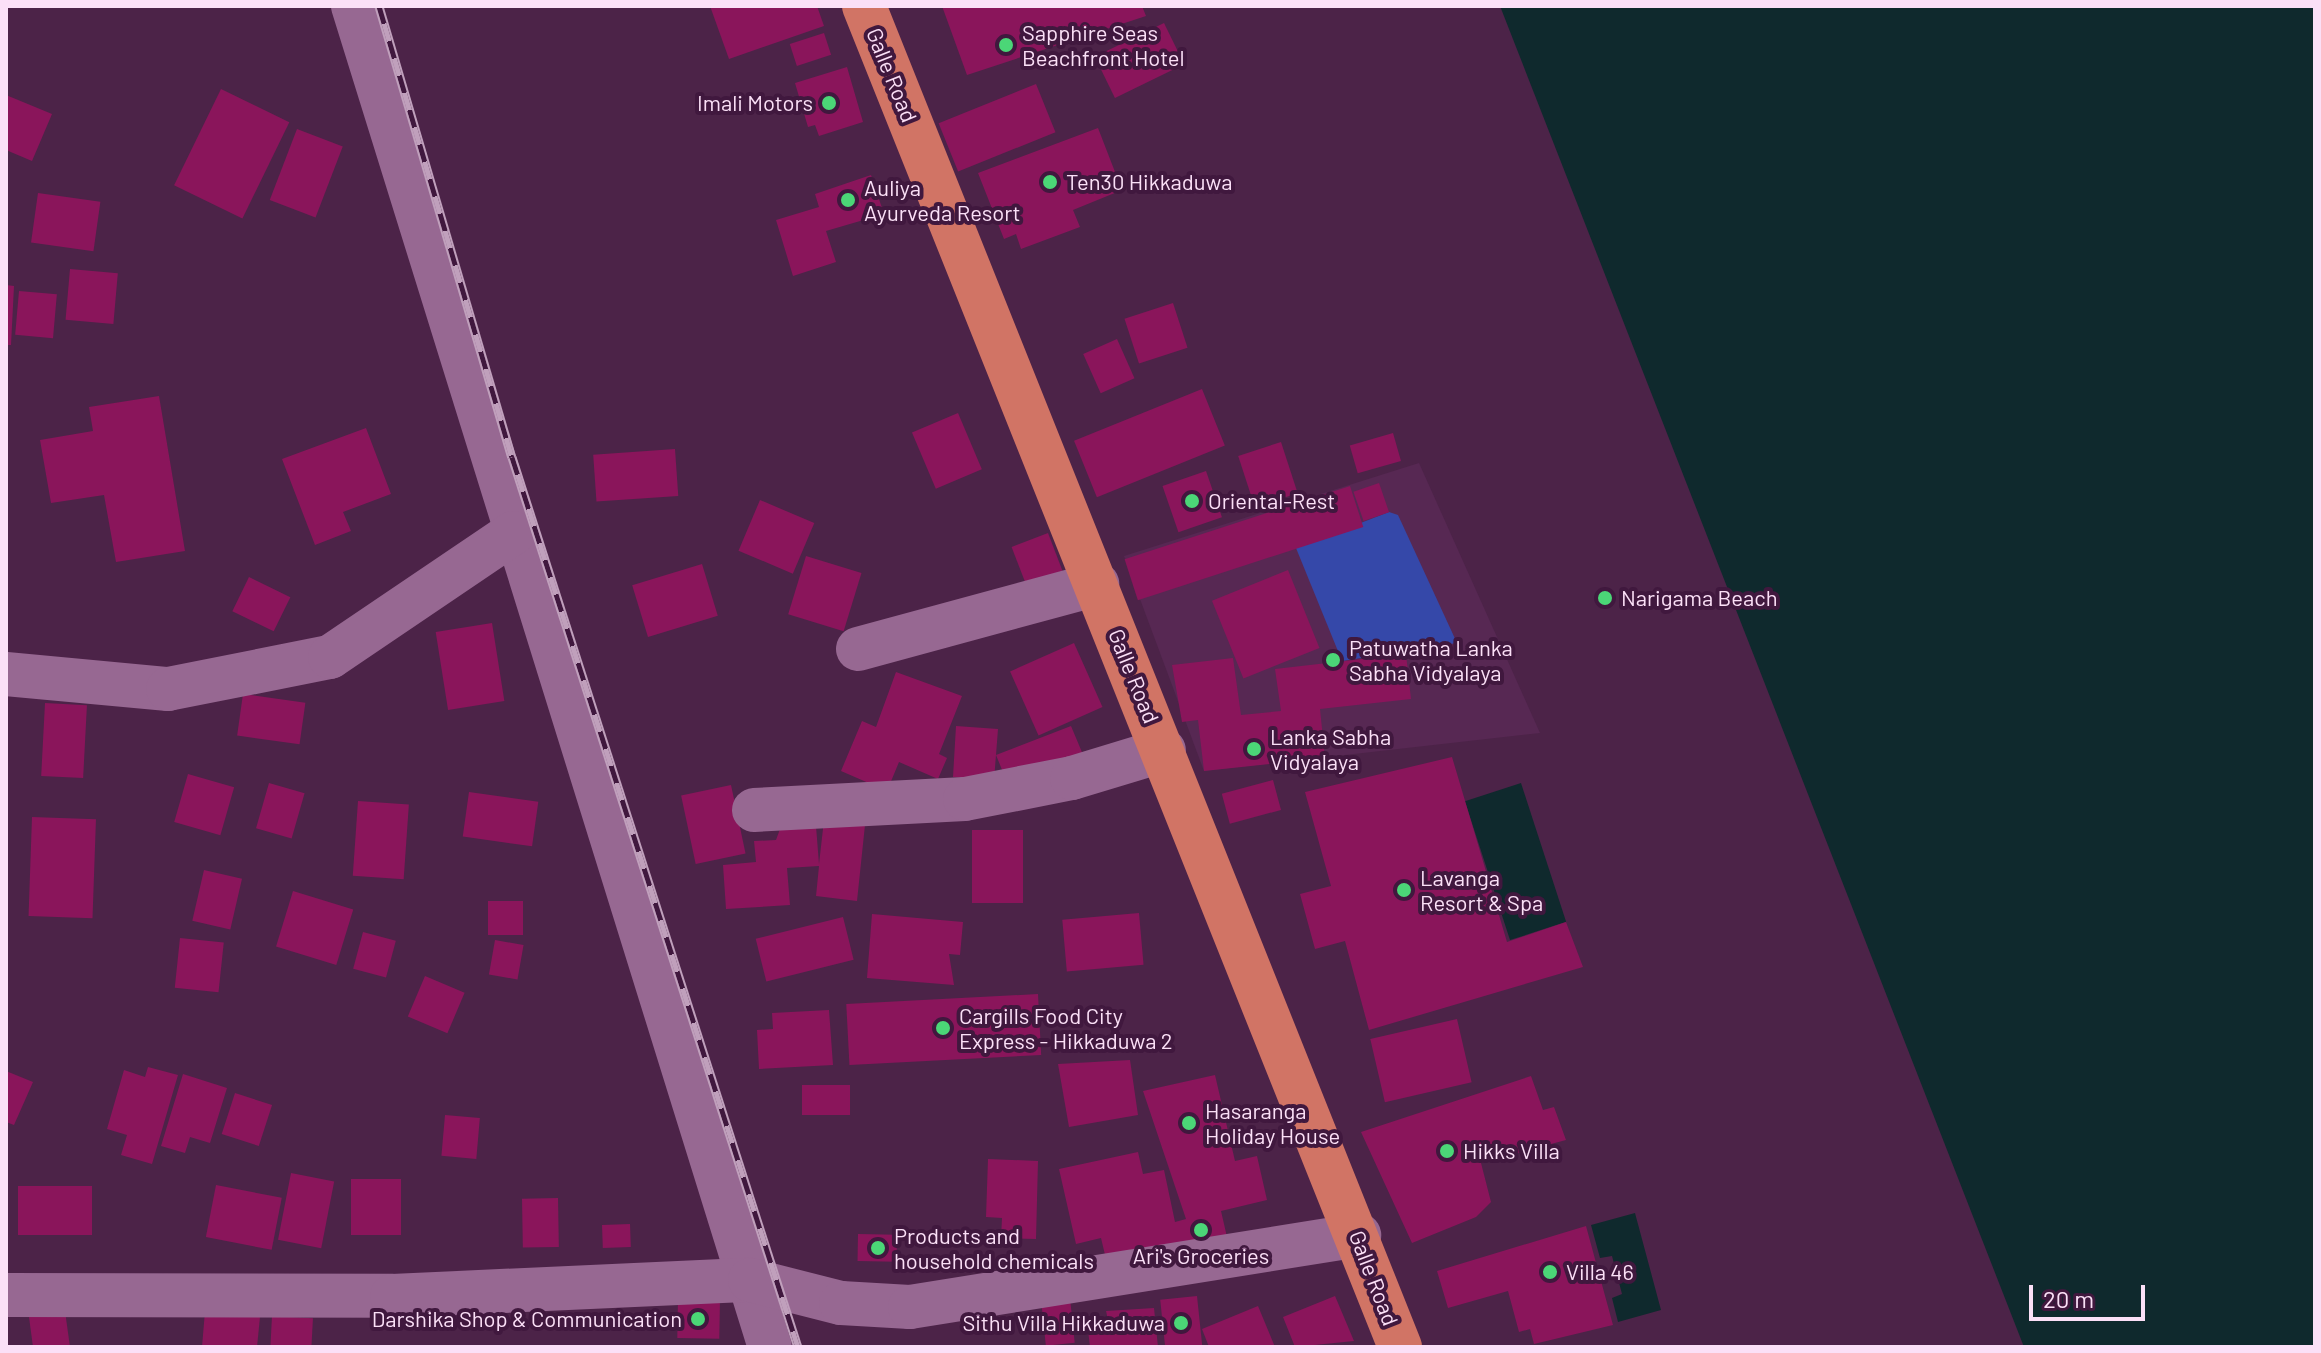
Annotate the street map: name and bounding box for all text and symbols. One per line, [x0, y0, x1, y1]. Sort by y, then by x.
place label: Sapphire Seas Beachfront Hotel [1022, 19, 1185, 70]
street label: Galle Road [861, 24, 923, 126]
marker: Sapphire Seas Beachfront Hotel [997, 36, 1015, 54]
place label: Imali Motors [697, 90, 813, 116]
marker: Imali Motors [820, 94, 838, 112]
place label: Ten30 Hikkaduwa [1066, 169, 1232, 195]
marker: Ten30 Hikkaduwa [1041, 173, 1059, 191]
place label: Auliya Ayurveda Resort [864, 174, 1021, 226]
marker: Auliya Ayurveda Resort [839, 191, 857, 209]
place label: Oriental-Rest [1208, 488, 1335, 514]
marker: Oriental-Rest [1183, 492, 1201, 510]
place label: Narigama Beach [1621, 585, 1778, 611]
marker: Narigama Beach [1596, 589, 1614, 607]
street label: Galle Road [1103, 625, 1165, 727]
place label: Patuwatha Lanka Sabha Vidyalaya [1349, 634, 1513, 686]
marker: Patuwatha Lanka Sabha Vidyalaya [1324, 651, 1342, 669]
place label: Lanka Sabha Vidyalaya [1270, 723, 1391, 774]
marker: Lanka Sabha Vidyalaya [1245, 740, 1263, 758]
place label: Lavanga Resort & Spa [1420, 864, 1543, 916]
marker: Lavanga Resort & Spa [1395, 881, 1413, 899]
place label: Cargills Food City Express - Hikkaduwa 2 [959, 1002, 1173, 1054]
marker: Cargills Food City Express - Hikkaduwa 2 [934, 1019, 952, 1037]
place label: Hasaranga Holiday House [1205, 1097, 1340, 1148]
marker: Hasaranga Holiday House [1180, 1114, 1198, 1132]
place label: Hikks Villa [1463, 1138, 1560, 1164]
marker: Hikks Villa [1438, 1142, 1456, 1160]
marker: Ari's Groceries [1192, 1221, 1210, 1239]
place label: Products and household chemicals [894, 1222, 1094, 1274]
street label: Galle Road [1344, 1227, 1404, 1329]
marker: Products and household chemicals [869, 1239, 887, 1257]
place label: Ari's Groceries [1133, 1243, 1269, 1269]
place label: Villa 46 [1566, 1259, 1634, 1285]
marker: Villa 46 [1541, 1263, 1559, 1281]
scale bar [2033, 1269, 2149, 1319]
text: 20 m [2043, 1284, 2094, 1313]
place label: Darshika Shop & Communication [372, 1306, 682, 1332]
marker: Darshika Shop & Communication [689, 1310, 707, 1328]
place label: Sithu Villa Hikkaduwa [962, 1310, 1165, 1336]
marker: Sithu Villa Hikkaduwa [1172, 1314, 1190, 1332]

